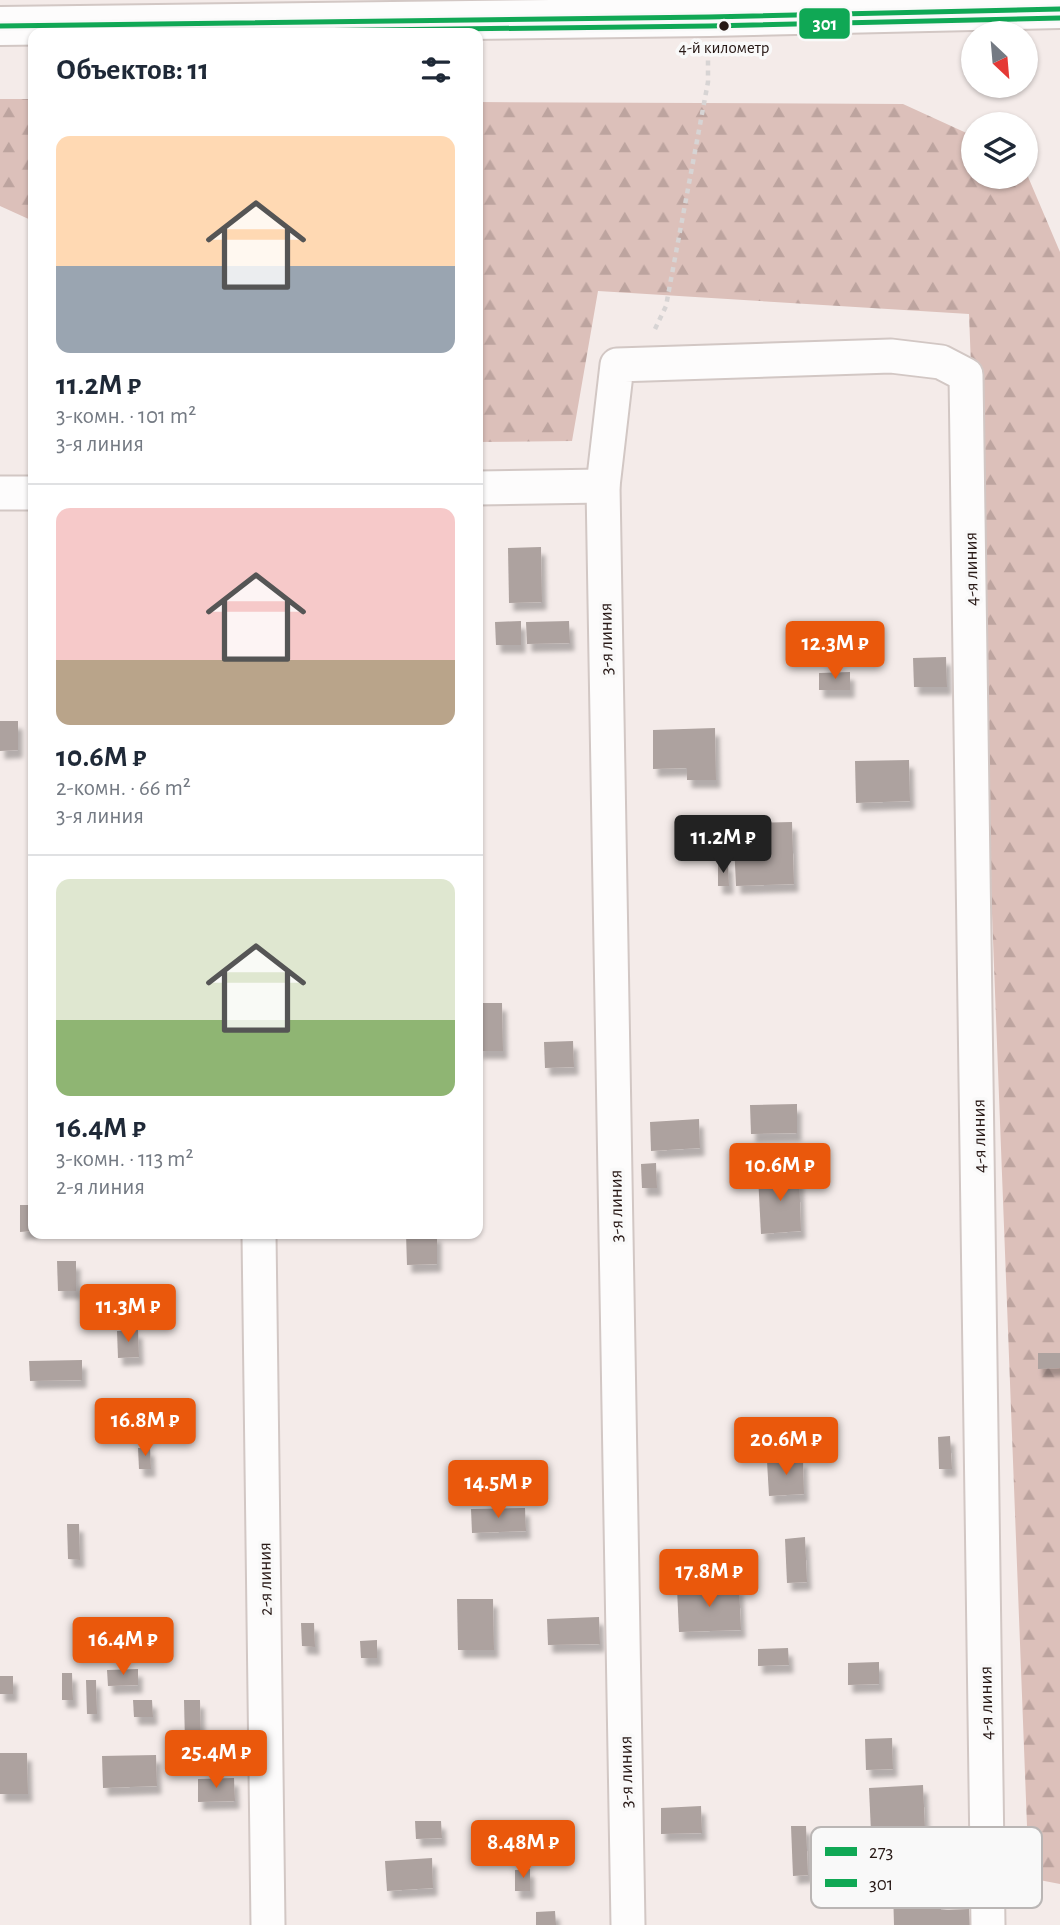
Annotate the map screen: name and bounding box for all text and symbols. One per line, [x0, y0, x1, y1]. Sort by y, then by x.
line badge: 301 [798, 7, 851, 40]
text: 301 [813, 15, 837, 34]
marker: 4-й километр [717, 19, 731, 33]
north arrow [961, 21, 1038, 98]
map controls [961, 21, 1038, 189]
place label: 4-й километр [678, 39, 770, 56]
icon: filters [417, 51, 455, 89]
text: Объектов: 11 [56, 55, 209, 85]
button: layers [961, 112, 1038, 189]
icon: home [193, 182, 319, 308]
text: 11.2M ₽ [56, 370, 141, 400]
text: 3-комн. · 101 m² [56, 405, 196, 428]
text: 3-я линия [56, 433, 144, 456]
street label: 4-я линия [961, 532, 982, 606]
icon: home [193, 554, 319, 680]
street label: 3-я линия [596, 602, 617, 676]
pin: 12.3M ₽ [770, 622, 900, 681]
text: 12.3M ₽ [802, 632, 868, 655]
text: 10.6M ₽ [56, 742, 146, 772]
text: 2-комн. · 66 m² [56, 777, 191, 800]
text: 3-я линия [56, 805, 144, 828]
pin: 11.2M ₽ [658, 816, 788, 875]
text: 11.2M ₽ [690, 826, 756, 849]
icon: home [193, 925, 319, 1051]
street label: 4-я линия [969, 1099, 990, 1173]
text: 16.4M ₽ [56, 1113, 146, 1143]
pin: 10.6M ₽ [715, 1144, 845, 1203]
text: 3-комн. · 113 m² [56, 1148, 194, 1171]
text: 10.6M ₽ [745, 1154, 815, 1177]
street label: 3-я линия [606, 1169, 627, 1243]
text: 2-я линия [56, 1176, 145, 1199]
pin: 11.3M ₽ [63, 1284, 193, 1344]
text: 11.3M ₽ [96, 1295, 160, 1318]
pin: 16.8M ₽ [80, 1398, 210, 1458]
text: 16.8M ₽ [111, 1409, 179, 1432]
pin: 20.6M ₽ [721, 1418, 851, 1477]
text: 20.6M ₽ [750, 1428, 822, 1451]
pin: 14.5M ₽ [433, 1460, 563, 1520]
text: 14.5M ₽ [464, 1471, 532, 1494]
street label: 2-я линия [255, 1542, 276, 1616]
pin: 17.8M ₽ [644, 1550, 774, 1609]
text: 17.8M ₽ [675, 1560, 743, 1583]
pin: 16.4M ₽ [58, 1618, 188, 1677]
text: 16.4M ₽ [89, 1628, 157, 1651]
street label: 4-я линия [976, 1666, 997, 1740]
pin: 25.4M ₽ [151, 1730, 281, 1790]
street label: 3-я линия [616, 1735, 637, 1809]
text: 25.4M ₽ [181, 1741, 251, 1764]
pin: 8.48M ₽ [458, 1820, 588, 1880]
legend [811, 1827, 1042, 1908]
text: 8.48M ₽ [487, 1831, 559, 1854]
text: 273 [869, 1843, 893, 1862]
text: 301 [869, 1875, 893, 1894]

